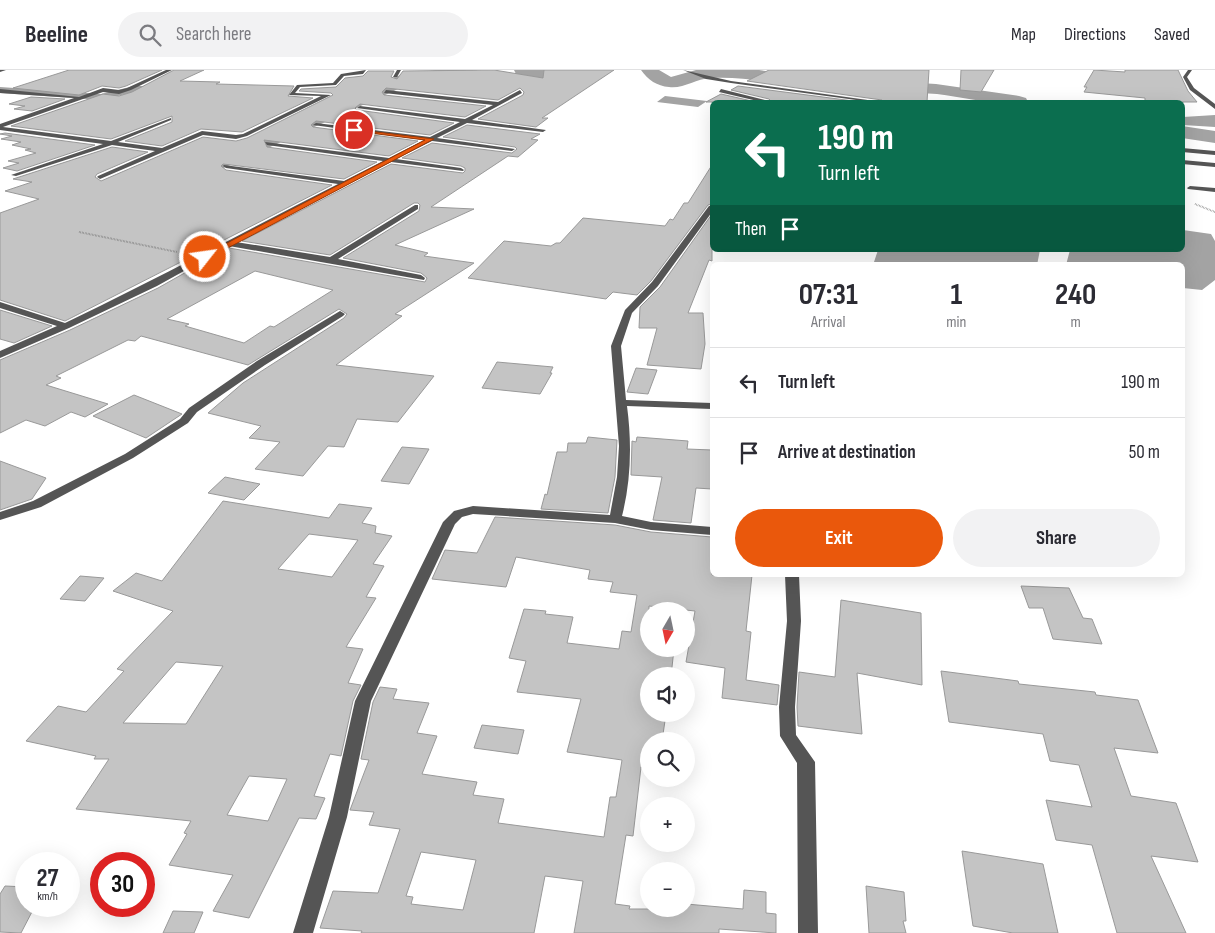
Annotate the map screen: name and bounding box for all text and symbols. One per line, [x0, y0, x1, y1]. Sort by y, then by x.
search box [118, 12, 468, 57]
text: Beeline [25, 20, 88, 49]
icon: search [136, 21, 164, 49]
text: Search here [176, 23, 251, 46]
text: Map [1011, 24, 1036, 45]
text: Directions [1064, 24, 1126, 45]
text: Saved [1154, 24, 1190, 45]
pin [333, 109, 375, 151]
icon: arrive [340, 116, 368, 144]
text: 190 m [818, 117, 894, 160]
icon: left [735, 120, 800, 185]
text: Turn left [818, 160, 880, 187]
icon: arrive [776, 215, 804, 243]
text: Then [735, 218, 766, 241]
position arrow [178, 230, 230, 282]
text: 07:31 [799, 277, 858, 313]
text: 1 [951, 277, 962, 313]
text: 240 [1055, 277, 1096, 313]
text: Arrival [811, 313, 845, 332]
text: min [946, 313, 966, 332]
text: m [1071, 313, 1081, 332]
icon: left [735, 369, 763, 397]
text: Turn left [778, 371, 835, 394]
text: 190 m [1121, 371, 1160, 394]
icon: arrive [735, 439, 763, 467]
text: Arrive at destination [778, 441, 916, 464]
text: 50 m [1129, 441, 1160, 464]
button: Exit [735, 509, 943, 567]
button: Share [953, 509, 1160, 567]
north arrow [640, 602, 695, 658]
map controls [640, 602, 695, 917]
button: sound [640, 667, 695, 722]
button: search [640, 732, 695, 787]
button: + [640, 797, 695, 852]
speed limit sign: 30 [90, 852, 155, 917]
button: − [640, 862, 695, 917]
text: 27 [37, 863, 58, 894]
text: km/h [37, 889, 58, 904]

